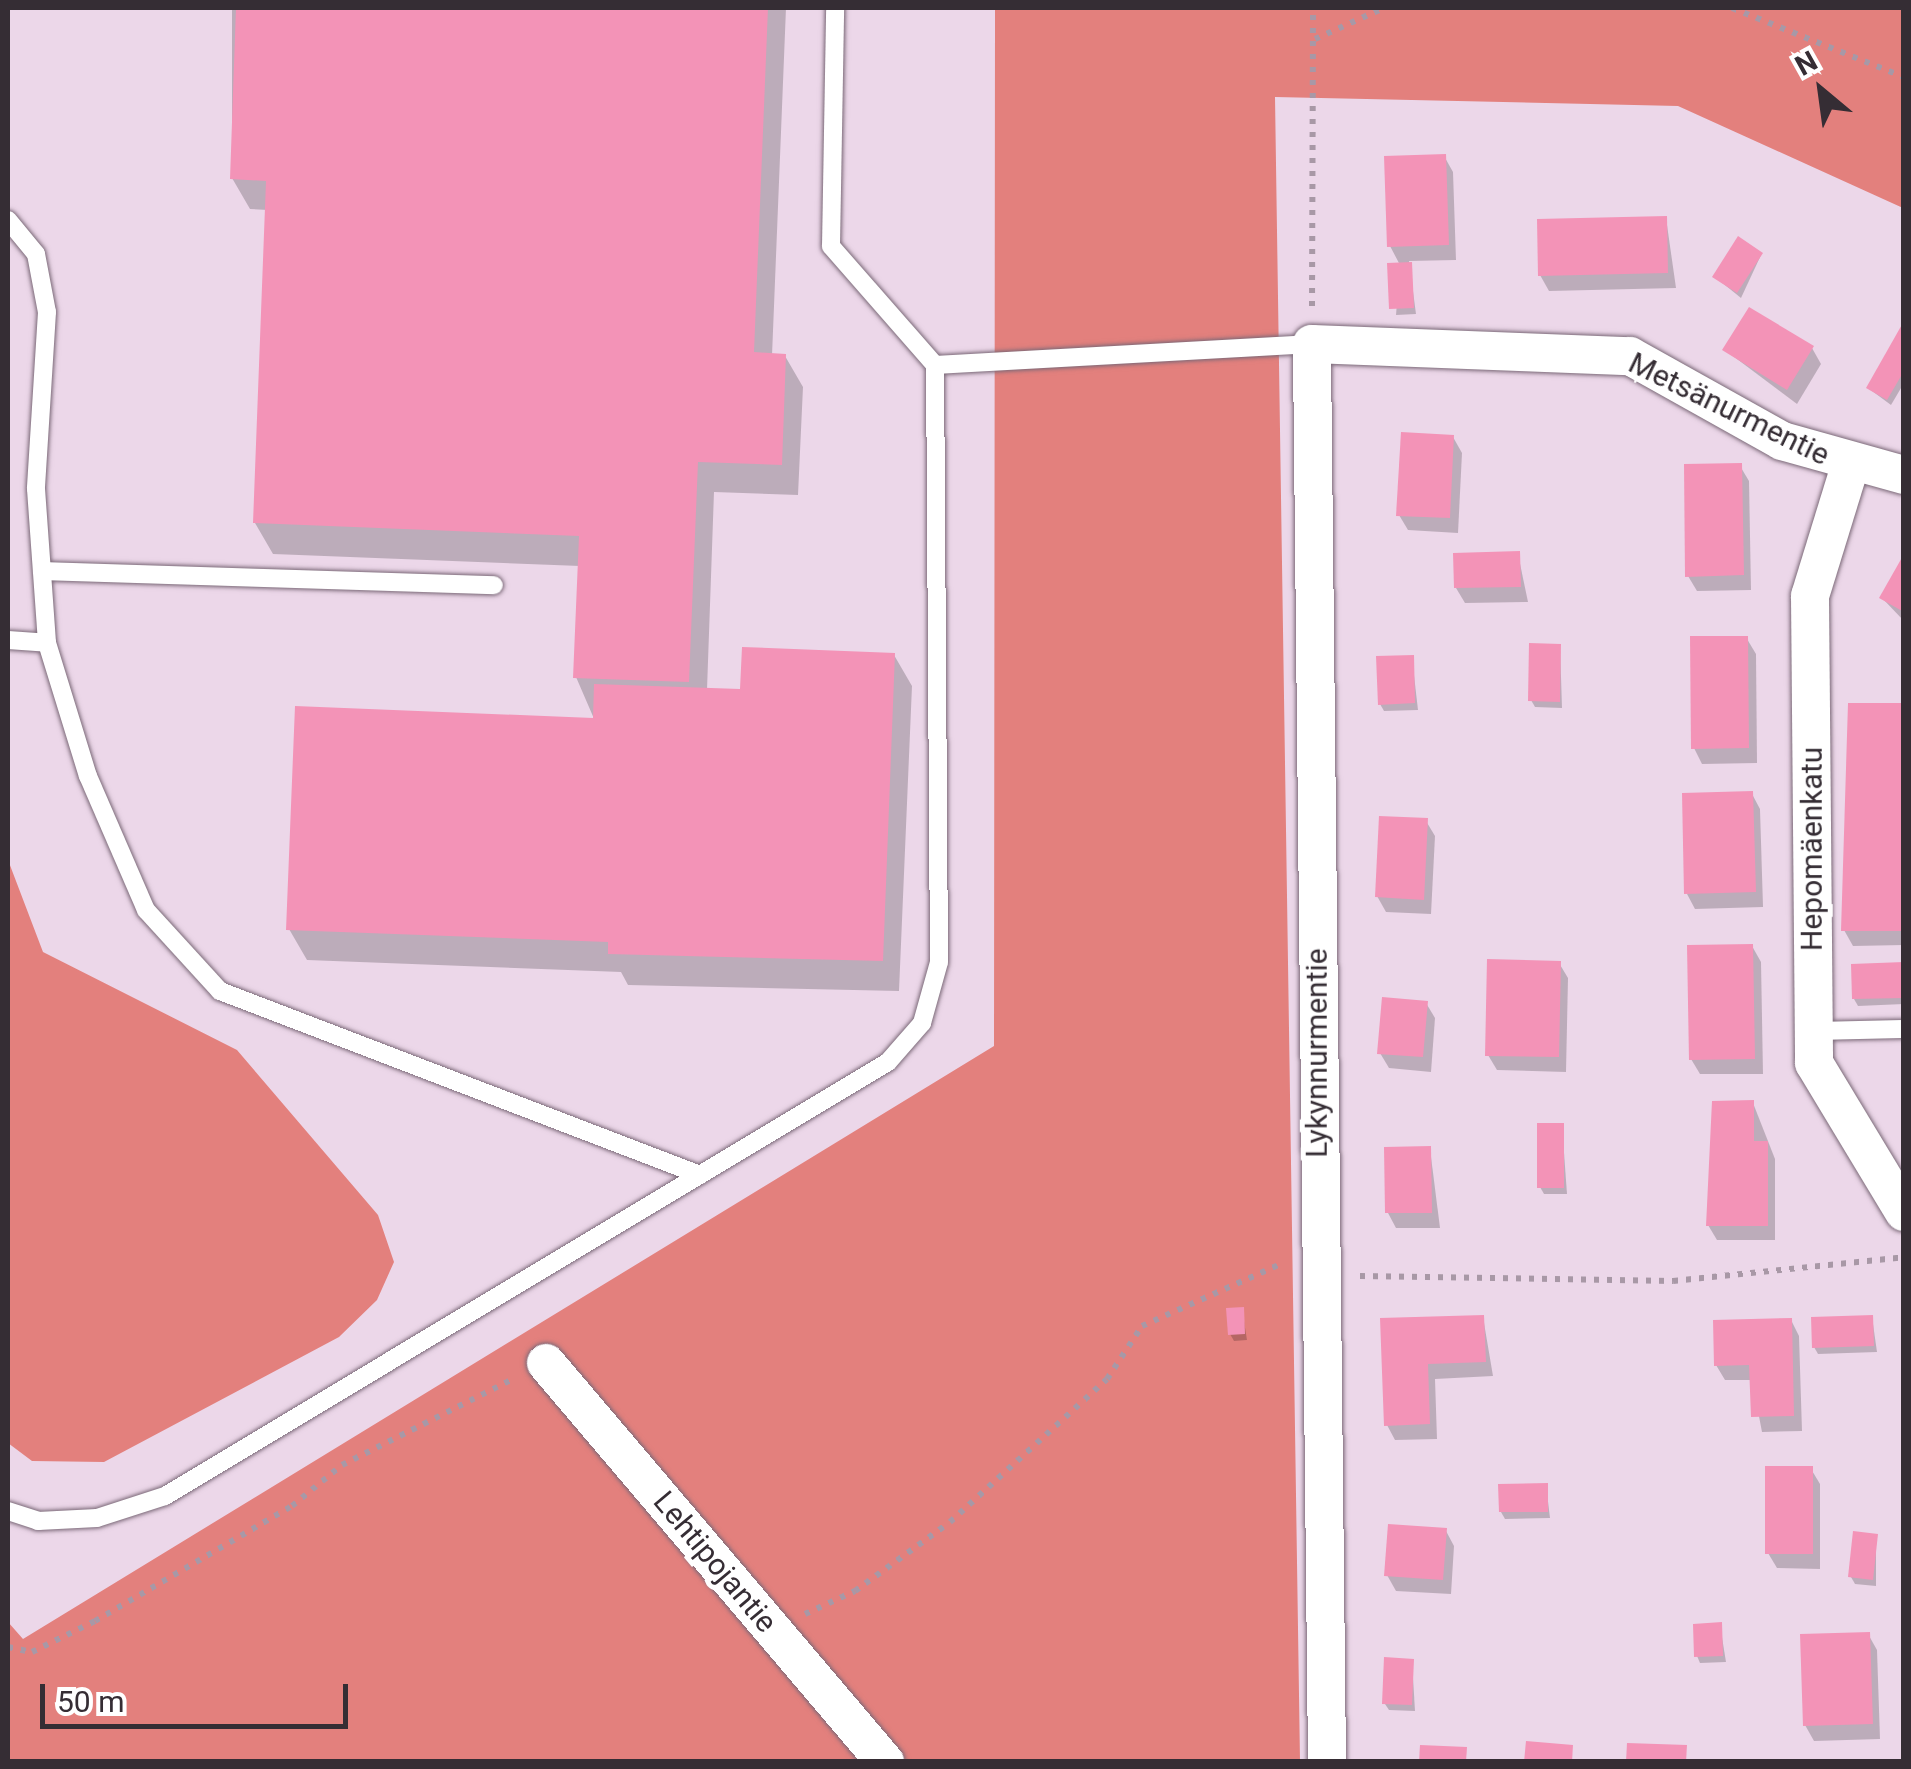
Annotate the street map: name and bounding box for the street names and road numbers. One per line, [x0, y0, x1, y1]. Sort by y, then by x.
street label: Metsänurmentie [1623, 345, 1835, 473]
street label: Hepomäenkatu [1794, 747, 1830, 951]
street label: Lykynnurmentie [1299, 948, 1335, 1158]
street label: Lehtipojantie [646, 1484, 784, 1640]

